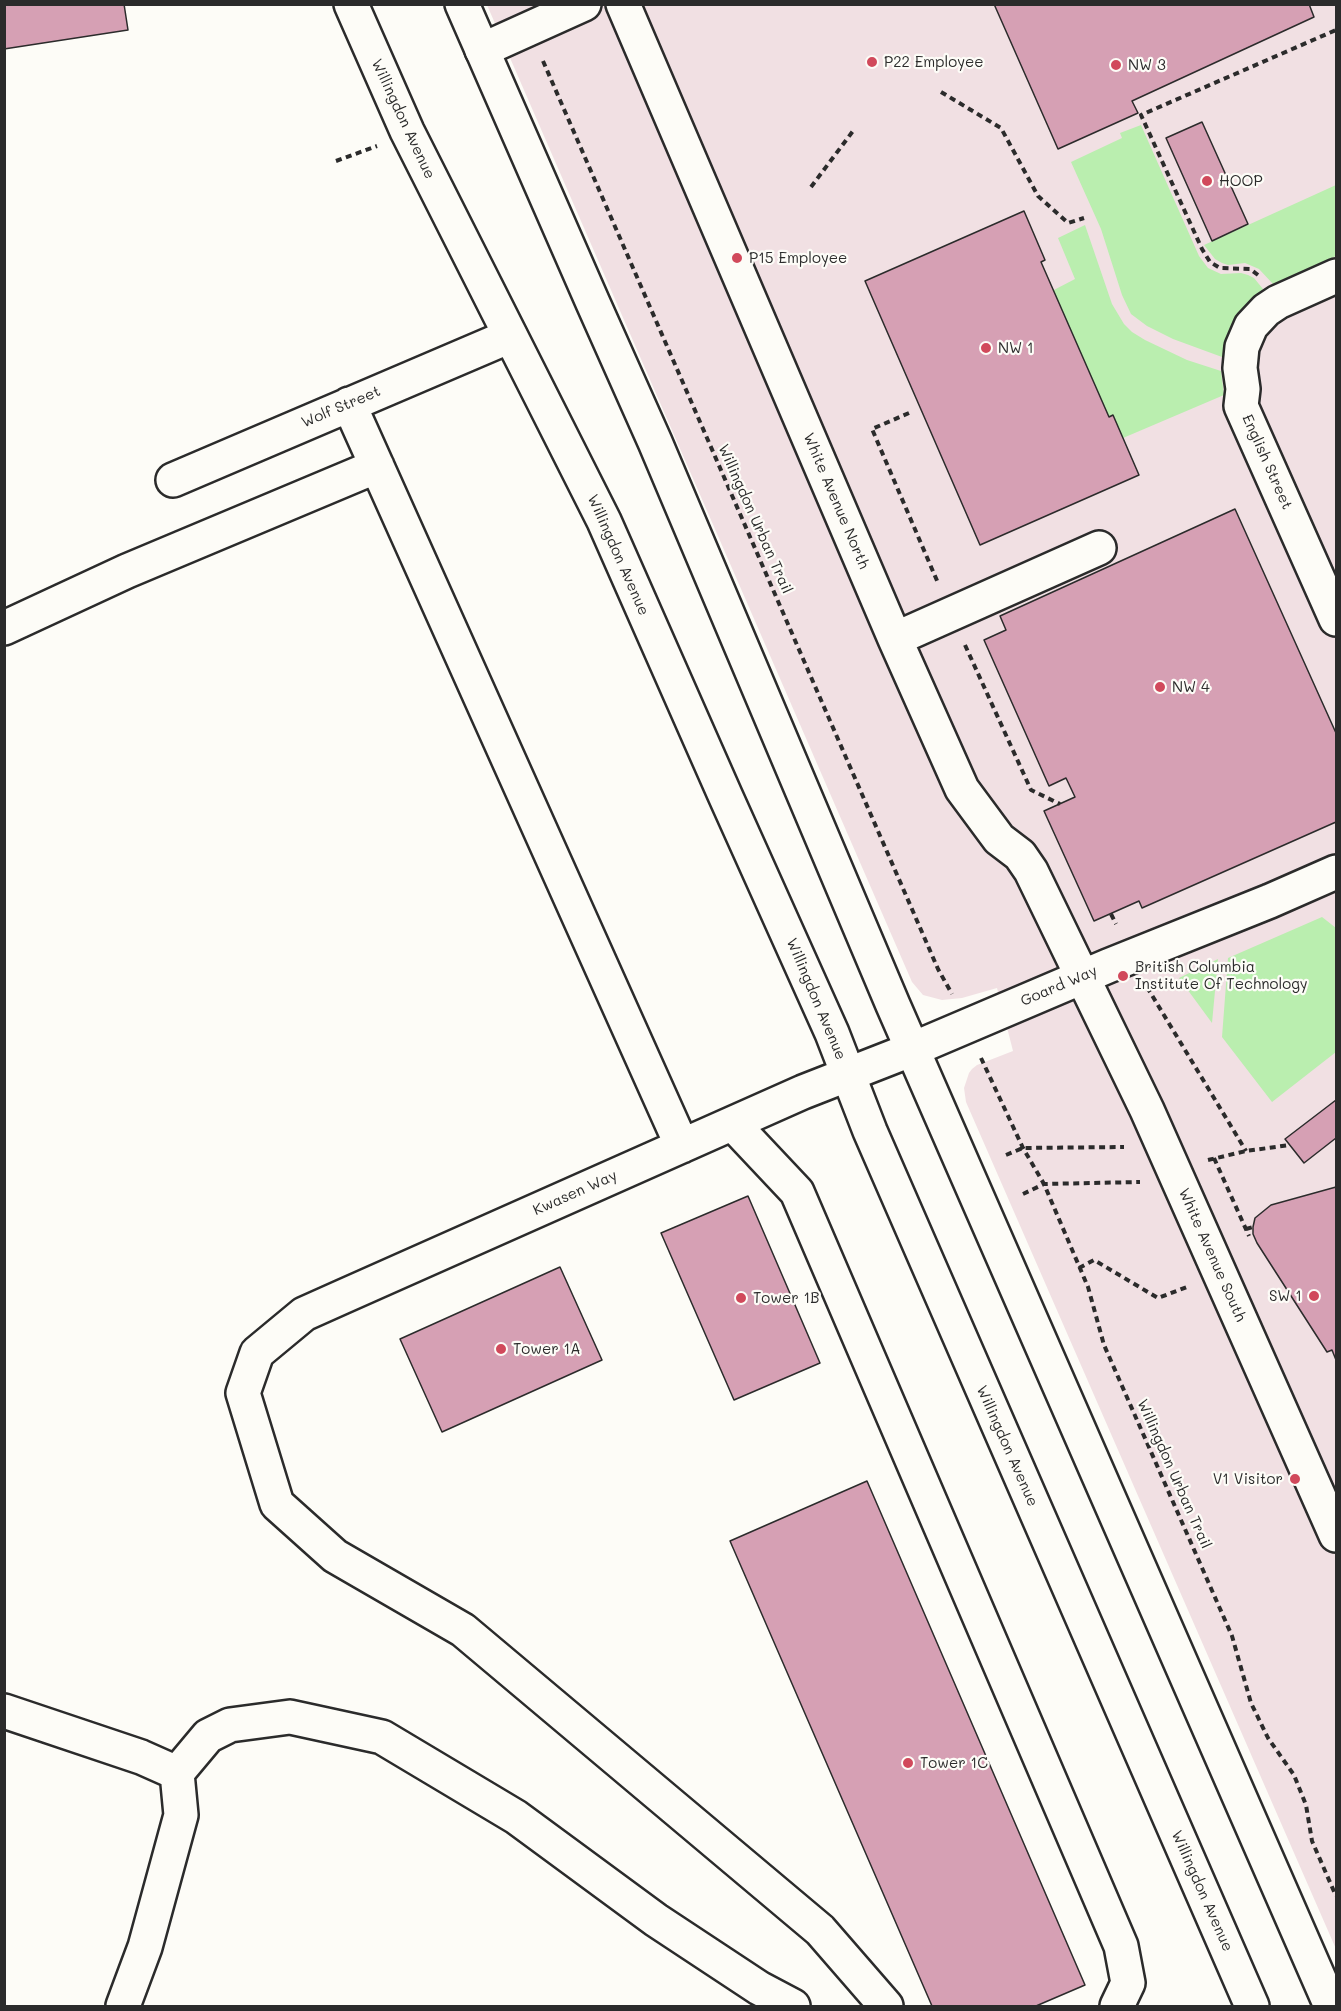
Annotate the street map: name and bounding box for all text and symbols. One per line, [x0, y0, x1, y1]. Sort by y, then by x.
place label: P22 Employee [884, 53, 984, 71]
marker: P22 Employee [865, 55, 879, 69]
street label: Willingdon Avenue [367, 56, 439, 182]
place label: NW 3 [1128, 56, 1166, 74]
marker: NW 3 [1109, 58, 1123, 72]
place label: HOOP [1219, 172, 1263, 190]
marker: HOOP [1200, 174, 1214, 188]
place label: P15 Employee [749, 249, 847, 267]
marker: P15 Employee [730, 251, 744, 265]
place label: NW 1 [998, 339, 1034, 357]
marker: NW 1 [979, 341, 993, 355]
street label: Wolf Street [299, 382, 383, 432]
street label: English Street [1238, 412, 1296, 512]
street label: White Avenue North [799, 430, 873, 572]
street label: Willingdon Urban Trail [714, 442, 796, 596]
street label: Willingdon Avenue [583, 492, 653, 618]
place label: NW 4 [1172, 678, 1210, 696]
marker: NW 4 [1153, 680, 1167, 694]
street label: Willingdon Avenue [782, 936, 850, 1062]
place label: British Columbia Institute Of Technology [1135, 958, 1308, 993]
street label: Goard Way [1018, 962, 1100, 1010]
marker: British Columbia Institute Of Technology [1116, 969, 1130, 983]
street label: Kwasen Way [530, 1166, 620, 1220]
street label: White Avenue South [1174, 1185, 1250, 1325]
place label: SW 1 [1269, 1287, 1302, 1305]
place label: Tower 1B [753, 1289, 820, 1307]
marker: SW 1 [1307, 1289, 1321, 1303]
marker: Tower 1B [734, 1291, 748, 1305]
place label: Tower 1A [513, 1340, 581, 1358]
marker: Tower 1A [494, 1342, 508, 1356]
street label: Willingdon Avenue [972, 1383, 1042, 1509]
street label: Willingdon Urban Trail [1133, 1397, 1215, 1551]
place label: V1 Visitor [1213, 1470, 1283, 1488]
marker: V1 Visitor [1288, 1472, 1302, 1486]
place label: Tower 1C [920, 1754, 988, 1772]
marker: Tower 1C [901, 1756, 915, 1770]
street label: Willingdon Avenue [1167, 1828, 1237, 1954]

